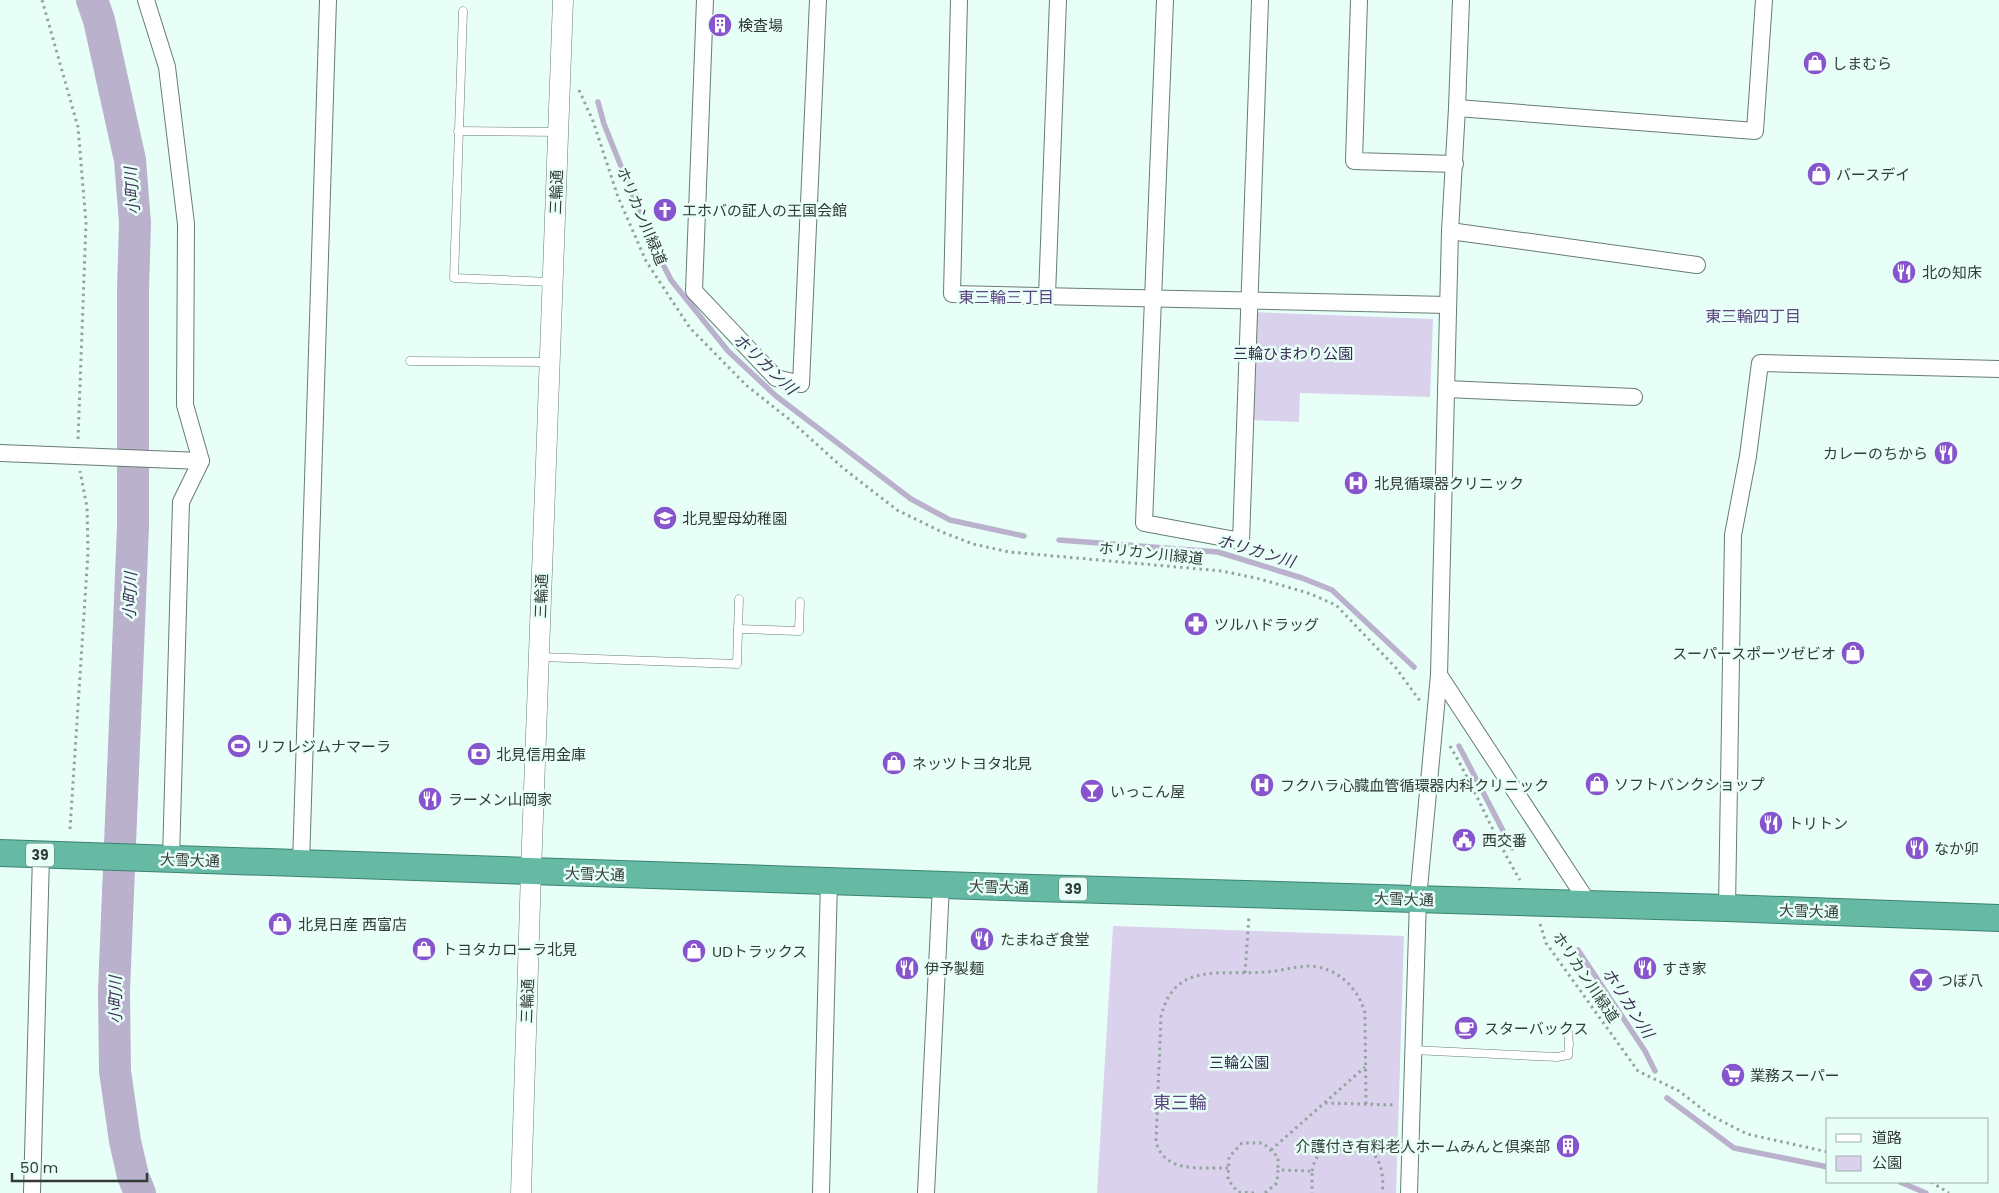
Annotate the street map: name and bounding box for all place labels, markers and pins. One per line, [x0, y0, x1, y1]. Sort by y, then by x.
building icon: 検査場 [707, 12, 733, 38]
place label: 検査場 [738, 15, 783, 36]
shop icon: しまむら [1802, 50, 1828, 76]
place label: しまむら [1832, 53, 1892, 74]
shop icon: バースデイ [1806, 161, 1832, 187]
place label: バースデイ [1836, 164, 1910, 185]
church icon: エホバの証人の王国会館 [652, 197, 678, 223]
place label: エホバの証人の王国会館 [682, 200, 847, 221]
restaurant icon: 北の知床 [1891, 259, 1917, 285]
place label: 北の知床 [1922, 262, 1982, 283]
restaurant icon: カレーのちから [1933, 440, 1959, 466]
place label: カレーのちから [1823, 443, 1928, 464]
hospital icon: 北見循環器クリニック [1343, 470, 1369, 496]
place label: 北見循環器クリニック [1374, 473, 1524, 494]
school or university icon: 北見聖母幼稚園 [652, 505, 678, 531]
place label: 北見聖母幼稚園 [682, 508, 787, 529]
pharmacy icon: ツルハドラッグ [1183, 611, 1209, 637]
place label: ツルハドラッグ [1214, 614, 1319, 635]
shop icon: スーパースポーツゼビオ [1840, 640, 1866, 666]
place label: スーパースポーツゼビオ [1672, 643, 1836, 664]
sports icon: リフレジムナマーラ [226, 733, 252, 759]
place label: リフレジムナマーラ [256, 736, 391, 757]
bank icon: 北見信用金庫 [466, 741, 492, 767]
place label: 北見信用金庫 [496, 744, 586, 765]
shop icon: ネッツトヨタ北見 [881, 750, 907, 776]
place label: ネッツトヨタ北見 [912, 753, 1032, 774]
shop icon: ソフトバンクショップ [1584, 771, 1610, 797]
hospital icon: フクハラ心臓血管循環器内科クリニック [1249, 772, 1275, 798]
place label: ソフトバンクショップ [1614, 774, 1765, 795]
place label: フクハラ心臓血管循環器内科クリニック [1280, 775, 1549, 796]
bar icon: いっこん屋 [1079, 778, 1105, 804]
place label: いっこん屋 [1110, 781, 1185, 802]
restaurant icon: ラーメン山岡家 [417, 786, 443, 812]
place label: ラーメン山岡家 [448, 789, 552, 810]
restaurant icon: トリトン [1758, 810, 1784, 836]
place label: トリトン [1788, 813, 1848, 834]
public building icon: 西交番 [1451, 827, 1477, 853]
place label: 西交番 [1482, 830, 1527, 851]
restaurant icon: なか卯 [1904, 835, 1930, 861]
place label: なか卯 [1934, 838, 1979, 859]
shop icon: 北見日産 西富店 [267, 911, 293, 937]
place label: 北見日産 西富店 [298, 914, 407, 935]
restaurant icon: たまねぎ食堂 [969, 926, 995, 952]
place label: たまねぎ食堂 [1000, 929, 1090, 950]
shop icon: トヨタカローラ北見 [411, 936, 437, 962]
shop icon: UDトラックス [681, 938, 707, 964]
place label: トヨタカローラ北見 [442, 939, 577, 960]
place label: UDトラックス [712, 941, 807, 962]
restaurant icon: 伊予製麺 [894, 955, 920, 981]
restaurant icon: すき家 [1632, 955, 1658, 981]
place label: 伊予製麺 [924, 958, 984, 979]
place label: すき家 [1662, 958, 1707, 979]
bar icon: つぼ八 [1908, 967, 1934, 993]
place label: つぼ八 [1938, 970, 1983, 991]
cafe icon: スターバックス [1453, 1015, 1479, 1041]
place label: スターバックス [1484, 1018, 1588, 1039]
supermarket icon: 業務スーパー [1720, 1062, 1746, 1088]
place label: 業務スーパー [1750, 1065, 1840, 1086]
building icon: 介護付き有料老人ホームみんと倶楽部 [1555, 1133, 1581, 1159]
place label: 介護付き有料老人ホームみんと倶楽部 [1295, 1136, 1550, 1157]

